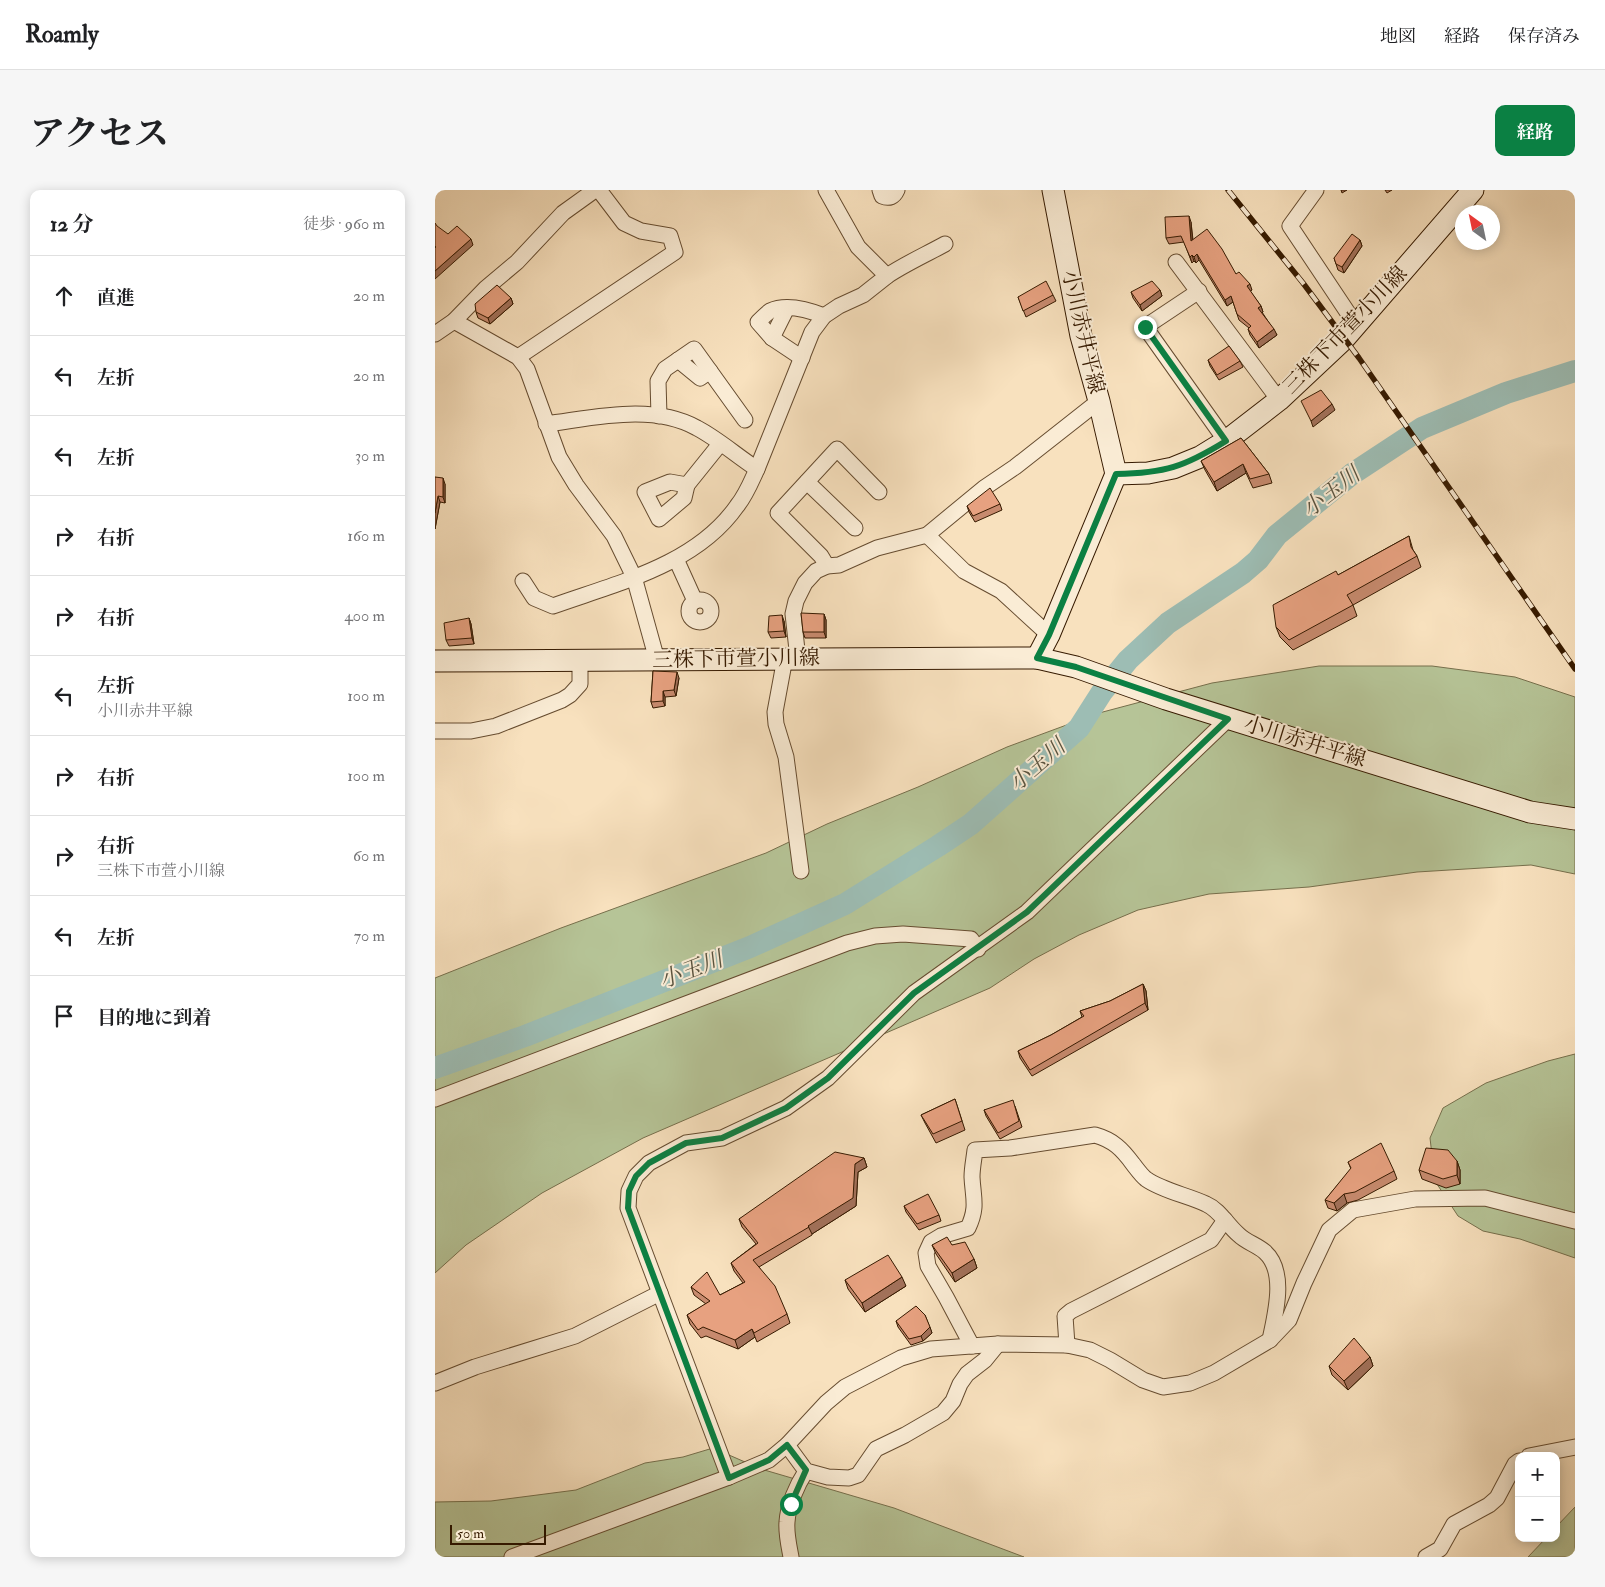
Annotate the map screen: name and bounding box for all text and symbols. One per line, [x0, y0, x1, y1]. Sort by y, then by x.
text: Roamly [25, 19, 99, 50]
text: 地図 [1380, 25, 1416, 48]
text: 経路 [1444, 25, 1480, 48]
text: 保存済み [1508, 25, 1580, 48]
button: 経路 [1495, 105, 1575, 156]
text: アクセス [30, 112, 169, 156]
north arrow [1455, 205, 1500, 250]
text: 12 分 [50, 211, 94, 238]
text: 徒歩 · 960 m [303, 214, 385, 234]
street label: 三株下市萱小川線 [1277, 260, 1413, 400]
street label: 小川赤井平線 [1056, 268, 1110, 396]
icon: ahead [50, 282, 78, 310]
text: 直進 [97, 286, 135, 310]
text: 20 m [353, 286, 385, 306]
route end [1134, 316, 1157, 339]
icon: left [50, 362, 78, 390]
text: 左折 [97, 366, 135, 390]
text: 20 m [353, 366, 385, 386]
icon: left [50, 442, 78, 470]
text: 左折 [97, 446, 135, 470]
text: 30 m [355, 446, 385, 466]
water label: 小玉川 [1296, 459, 1367, 523]
icon: right [50, 522, 78, 550]
text: 右折 [97, 526, 135, 550]
text: 160 m [347, 526, 385, 546]
icon: right [50, 602, 78, 630]
text: 右折 [97, 606, 135, 630]
text: 400 m [344, 606, 385, 626]
street label: 三株下市萱小川線 [652, 644, 820, 674]
text: 左折 [97, 674, 135, 698]
icon: left [50, 682, 78, 710]
text: 100 m [347, 686, 385, 706]
text: 小川赤井平線 [97, 701, 193, 721]
street label: 小川赤井平線 [1241, 711, 1369, 773]
water label: 小玉川 [1003, 731, 1073, 797]
icon: right [50, 762, 78, 790]
text: 右折 [97, 766, 135, 790]
text: 100 m [347, 766, 385, 786]
text: 右折 [97, 834, 135, 858]
icon: right [50, 842, 78, 870]
text: 60 m [353, 846, 385, 866]
text: 三株下市萱小川線 [97, 861, 225, 881]
icon: left [50, 922, 78, 950]
text: 左折 [97, 926, 135, 950]
text: 70 m [354, 926, 385, 946]
water label: 小玉川 [655, 944, 729, 995]
icon: arrive [50, 1002, 78, 1030]
text: 目的地に到着 [97, 1006, 211, 1030]
map controls [1515, 1452, 1560, 1542]
button: + [1515, 1452, 1560, 1497]
route start [780, 1493, 803, 1516]
button: − [1515, 1497, 1560, 1542]
scale bar [450, 1522, 546, 1545]
text: 50 m [457, 1525, 484, 1542]

